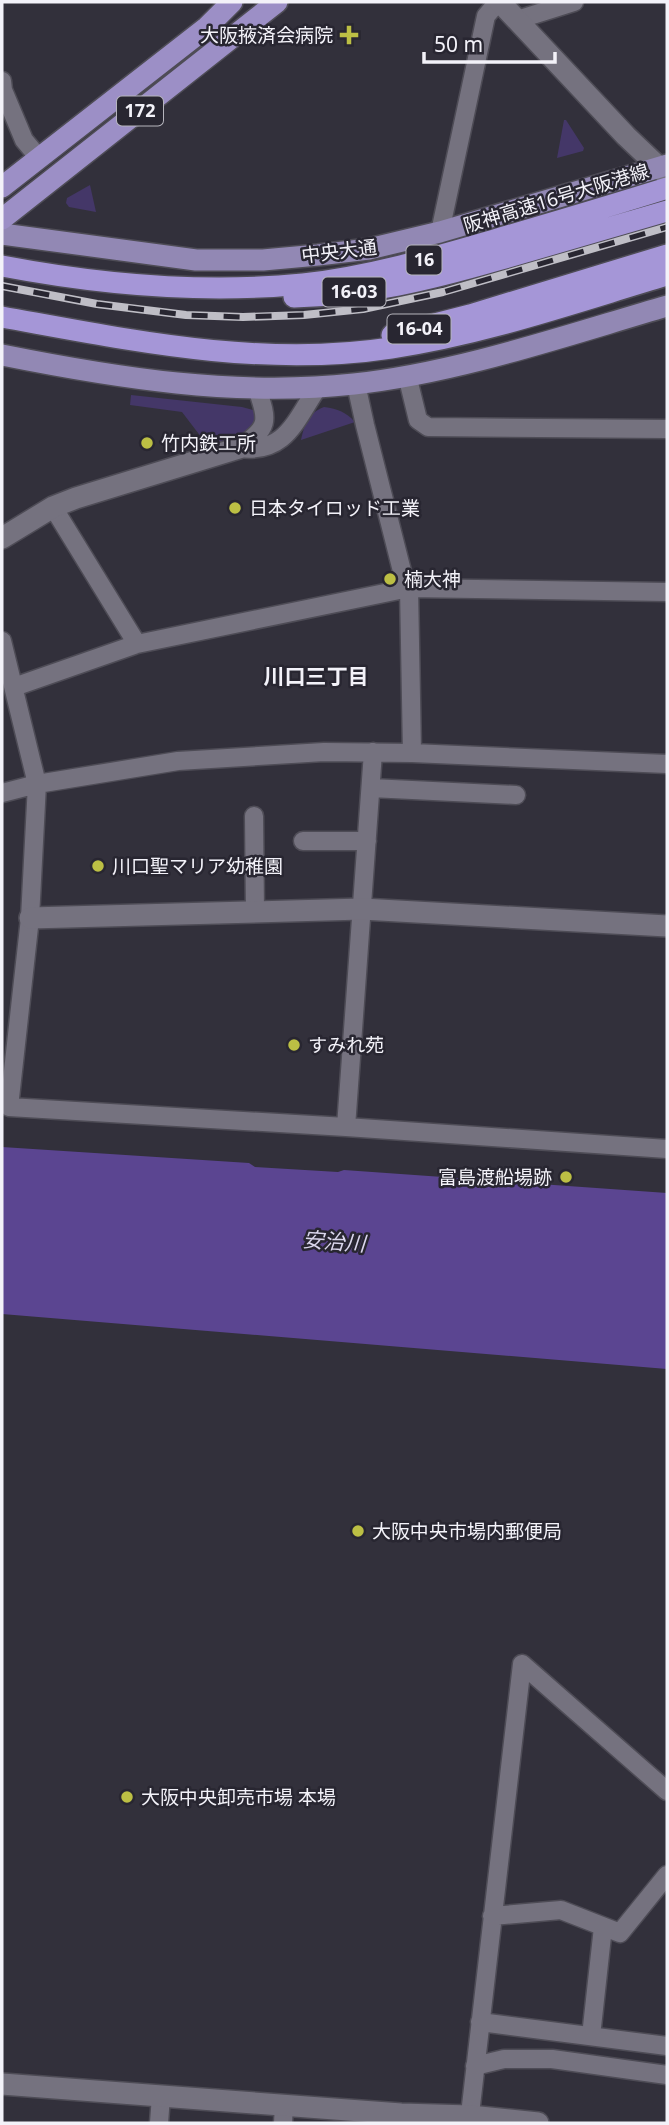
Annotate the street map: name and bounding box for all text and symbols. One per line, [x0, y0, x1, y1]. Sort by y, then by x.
scale bar [424, 21, 555, 65]
place label: 大阪掖済会病院 [200, 22, 333, 48]
marker: 大阪掖済会病院 [339, 25, 359, 45]
text: 50 m [434, 30, 483, 58]
road number: 172 [117, 96, 163, 126]
street label: 阪神高速16号大阪港線 [460, 157, 652, 239]
street label: 中央大通 [300, 233, 378, 269]
road number: 16 [406, 246, 442, 274]
road number: 16-03 [322, 278, 386, 306]
road number: 16-04 [388, 314, 450, 344]
place label: 竹内鉄工所 [161, 430, 256, 456]
marker: 竹内鉄工所 [139, 435, 155, 451]
place label: 日本タイロッド工業 [249, 495, 420, 521]
marker: 日本タイロッド工業 [227, 500, 243, 516]
place label: 楠大神 [404, 566, 461, 592]
marker: 楠大神 [382, 571, 398, 587]
district label: 川口三丁目 [264, 662, 369, 690]
place label: 川口聖マリア幼稚園 [112, 853, 283, 879]
marker: 川口聖マリア幼稚園 [90, 858, 106, 874]
place label: すみれ苑 [308, 1032, 384, 1058]
marker: すみれ苑 [286, 1037, 302, 1053]
place label: 富島渡船場跡 [438, 1164, 552, 1190]
marker: 富島渡船場跡 [558, 1169, 574, 1185]
water label: 安治川 [302, 1225, 368, 1257]
place label: 大阪中央市場内郵便局 [372, 1518, 562, 1544]
marker: 大阪中央市場内郵便局 [350, 1523, 366, 1539]
place label: 大阪中央卸売市場 本場 [141, 1784, 336, 1810]
marker: 大阪中央卸売市場 本場 [119, 1789, 135, 1805]

